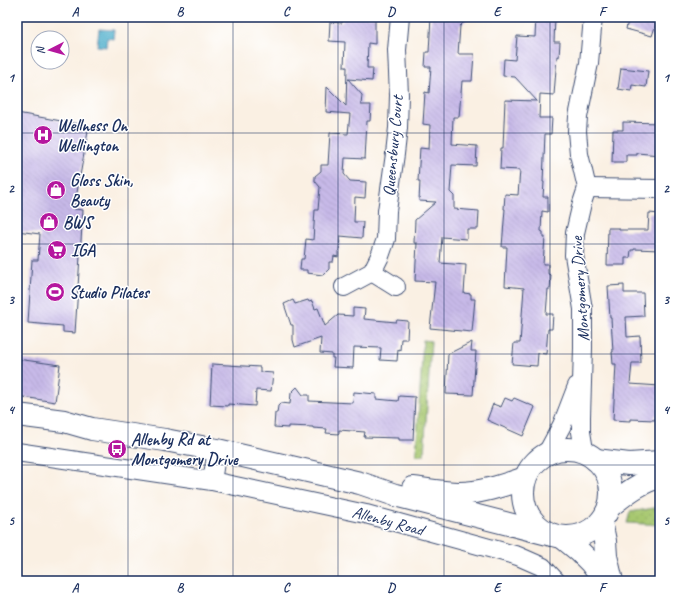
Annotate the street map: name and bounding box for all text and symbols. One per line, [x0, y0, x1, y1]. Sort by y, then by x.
text: A [72, 4, 80, 20]
text: B [177, 4, 185, 20]
text: C [283, 4, 291, 20]
text: D [387, 4, 396, 20]
text: E [494, 4, 503, 20]
text: F [599, 4, 608, 20]
north arrow [30, 30, 70, 70]
text: N [33, 45, 47, 55]
text: 1 [8, 70, 16, 86]
text: 1 [663, 70, 671, 86]
street label: Queensbury Court [378, 92, 408, 197]
place label: Wellness On Wellington [57, 115, 128, 156]
hospital icon: Wellness On Wellington [32, 124, 54, 146]
place label: Gloss Skin, Beauty [70, 170, 134, 211]
shop icon: Gloss Skin, Beauty [45, 179, 67, 201]
text: 2 [8, 181, 15, 197]
text: 2 [663, 181, 670, 197]
shop icon: BWS [38, 211, 60, 233]
place label: BWS [63, 212, 95, 233]
street label: Montgomery Drive [566, 234, 594, 342]
supermarket icon: IGA [46, 239, 68, 261]
place label: IGA [71, 240, 96, 261]
sports icon: Studio Pilates [44, 281, 66, 303]
place label: Studio Pilates [69, 282, 151, 303]
text: 3 [8, 292, 15, 308]
text: 3 [663, 292, 670, 308]
text: 4 [8, 402, 16, 418]
text: 4 [663, 402, 671, 418]
place label: Allenby Rd at Montgomery Drive [131, 429, 239, 470]
bus stop icon: Allenby Rd at Montgomery Drive [106, 438, 128, 460]
street label: Allenby Road [350, 501, 428, 541]
text: 5 [8, 513, 15, 529]
text: 5 [663, 513, 670, 529]
text: A [72, 580, 80, 596]
text: B [177, 580, 185, 596]
text: C [283, 580, 291, 596]
text: D [387, 580, 396, 596]
text: E [494, 580, 503, 596]
text: F [599, 580, 608, 596]

